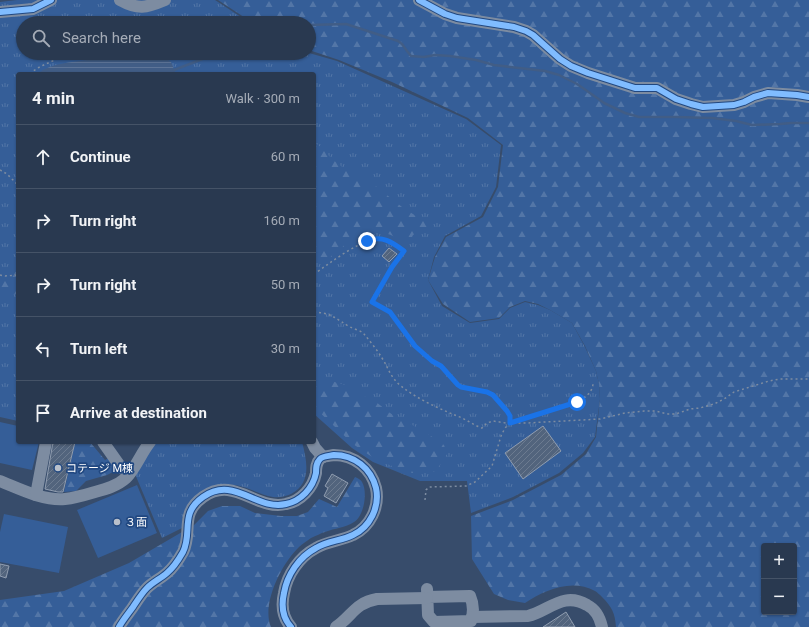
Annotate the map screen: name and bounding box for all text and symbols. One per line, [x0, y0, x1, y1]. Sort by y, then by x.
search box [16, 16, 316, 60]
icon: search [30, 27, 52, 49]
text: Search here [62, 29, 141, 47]
text: 4 min [32, 88, 75, 108]
text: Walk · 300 m [225, 91, 300, 106]
icon: ahead [32, 146, 54, 168]
text: Continue [70, 148, 131, 166]
text: 60 m [271, 149, 300, 164]
icon: right [32, 210, 54, 232]
text: Turn right [70, 212, 136, 230]
text: 160 m [263, 213, 300, 228]
route end [358, 232, 376, 250]
icon: right [32, 274, 54, 296]
text: Turn right [70, 276, 136, 294]
text: 50 m [271, 277, 300, 292]
icon: left [32, 338, 54, 360]
text: Turn left [70, 340, 127, 358]
text: 30 m [271, 341, 300, 356]
route start [568, 393, 586, 411]
icon: arrive [32, 402, 54, 424]
text: Arrive at destination [70, 404, 207, 422]
place label: コテージ M棟 [66, 462, 133, 475]
marker: コテージ M棟 [53, 463, 63, 473]
place label: ３面 [125, 516, 147, 529]
marker: ３面 [112, 517, 122, 527]
map controls [761, 543, 797, 615]
button: + [761, 543, 797, 579]
button: − [761, 579, 797, 615]

